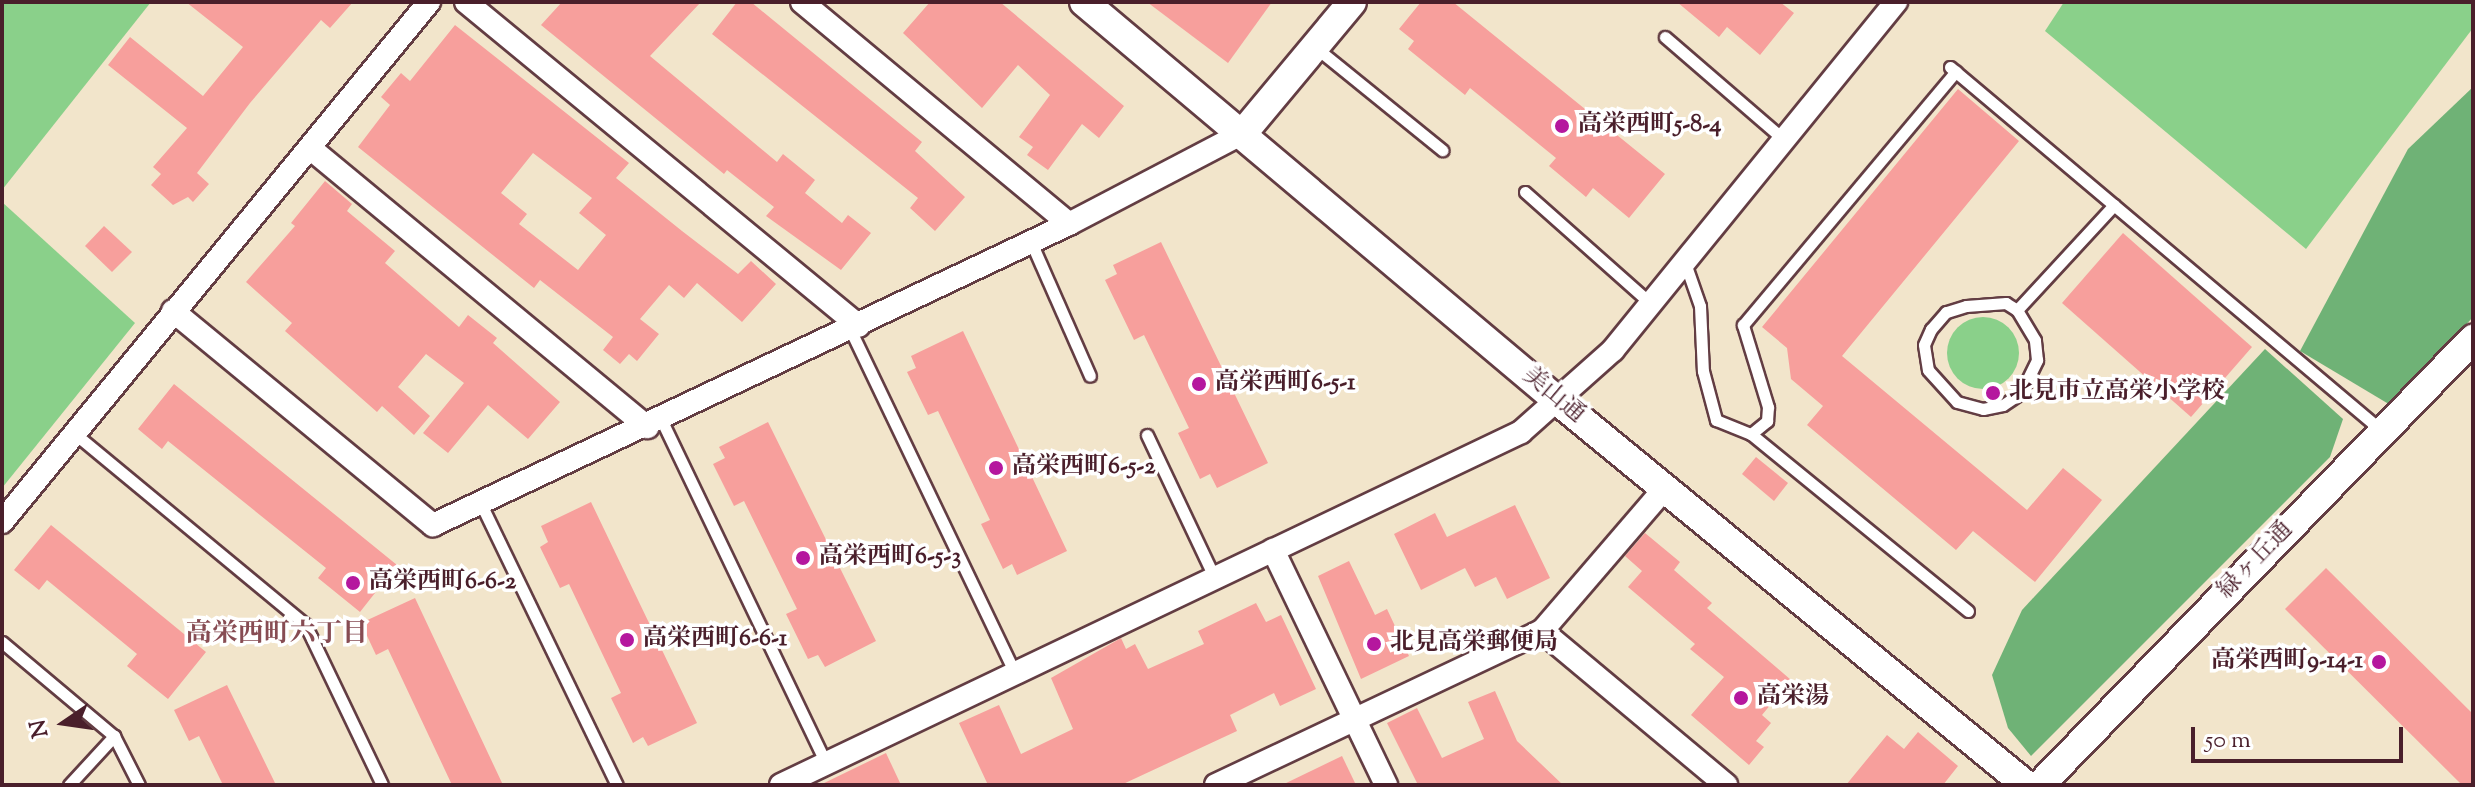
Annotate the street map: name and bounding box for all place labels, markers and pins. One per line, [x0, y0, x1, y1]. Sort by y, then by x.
place label: 高栄西町5-8-4 [1578, 112, 1721, 140]
marker: 高栄西町5-8-4 [1553, 117, 1571, 135]
place label: 高栄西町6-5-1 [1215, 370, 1355, 398]
marker: 高栄西町6-5-1 [1190, 375, 1208, 393]
place label: 北見市立高栄小学校 [2009, 379, 2225, 407]
marker: 北見市立高栄小学校 [1984, 384, 2002, 402]
place label: 高栄西町6-5-2 [1012, 454, 1155, 482]
marker: 高栄西町6-5-2 [987, 459, 1005, 477]
place label: 高栄西町6-5-3 [819, 544, 961, 572]
marker: 高栄西町6-5-3 [794, 549, 812, 567]
place label: 高栄西町6-6-2 [369, 569, 516, 597]
marker: 高栄西町6-6-2 [344, 574, 362, 592]
place label: 高栄西町6-6-1 [643, 626, 787, 654]
place label: 北見高栄郵便局 [1390, 630, 1558, 658]
marker: 高栄西町6-6-1 [618, 631, 636, 649]
marker: 北見高栄郵便局 [1365, 635, 1383, 653]
place label: 高栄西町9-14-1 [2211, 648, 2363, 676]
marker: 高栄西町9-14-1 [2370, 653, 2388, 671]
place label: 高栄湯 [1757, 684, 1829, 712]
marker: 高栄湯 [1732, 689, 1750, 707]

